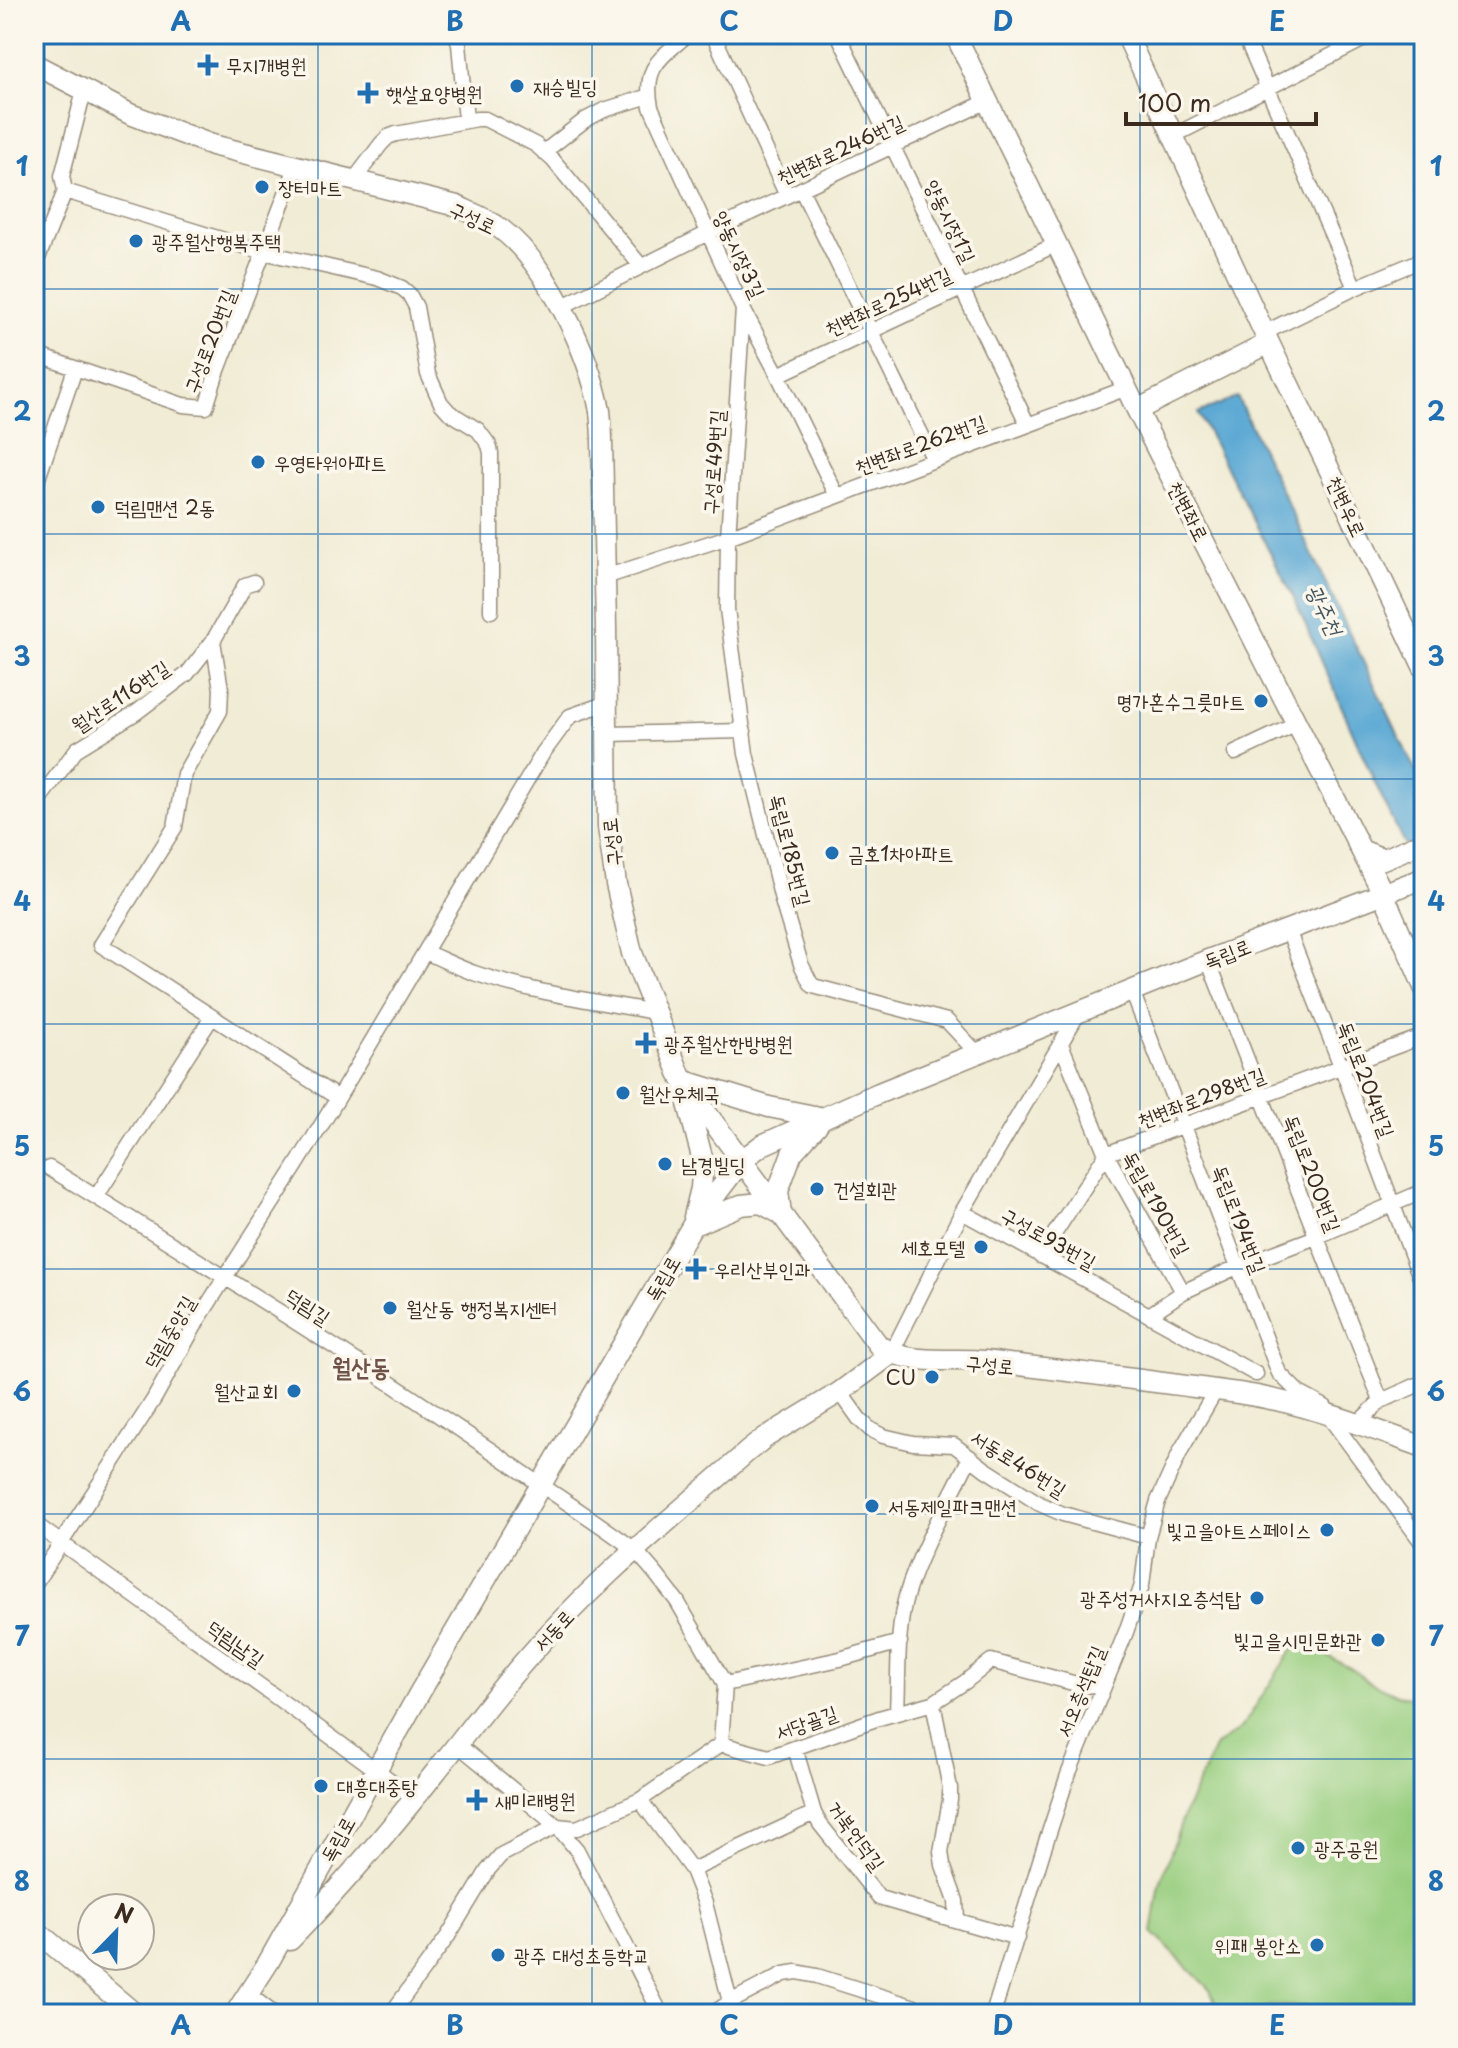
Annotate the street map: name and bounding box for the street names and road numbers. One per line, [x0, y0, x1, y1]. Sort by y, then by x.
street label: 천변좌로246번길 [771, 106, 909, 192]
street label: 양동시장1길 [918, 174, 984, 268]
street label: 구성로 [445, 193, 501, 241]
street label: 양동시장3길 [707, 205, 773, 303]
street label: 천변좌로254번길 [820, 259, 956, 343]
street label: 구성로20번길 [175, 285, 243, 397]
street label: 천변좌로262번길 [850, 406, 990, 482]
street label: 구성로49번길 [694, 409, 732, 515]
street label: 천변우로 [1320, 470, 1374, 542]
street label: 천변좌로 [1161, 476, 1217, 546]
street label: 월산로116번길 [65, 652, 175, 740]
street label: 독립로185번길 [763, 791, 819, 909]
street label: 구성로 [594, 816, 628, 868]
street label: 독립로 [1199, 930, 1255, 976]
street label: 독립로204번길 [1331, 1017, 1403, 1141]
street label: 천변좌로298번길 [1133, 1059, 1269, 1135]
street label: 독립로200번길 [1277, 1110, 1349, 1236]
street label: 독립로190번길 [1116, 1145, 1198, 1261]
street label: 독립로194번길 [1206, 1160, 1274, 1278]
street label: 구성로93번길 [996, 1199, 1102, 1277]
street label: 독립로 [637, 1250, 687, 1306]
street label: 덕림길 [280, 1280, 336, 1332]
street label: 덕림중앙길 [136, 1290, 202, 1374]
street label: 구성로 [965, 1347, 1015, 1381]
street label: 서동로46번길 [965, 1422, 1073, 1504]
street label: 서동로 [526, 1602, 580, 1658]
street label: 덕림남길 [201, 1612, 271, 1674]
street label: 서오층석탑길 [1048, 1641, 1112, 1741]
street label: 서당골길 [771, 1697, 841, 1747]
street label: 거북언덕길 [821, 1794, 893, 1876]
street label: 독립로 [312, 1811, 362, 1867]

